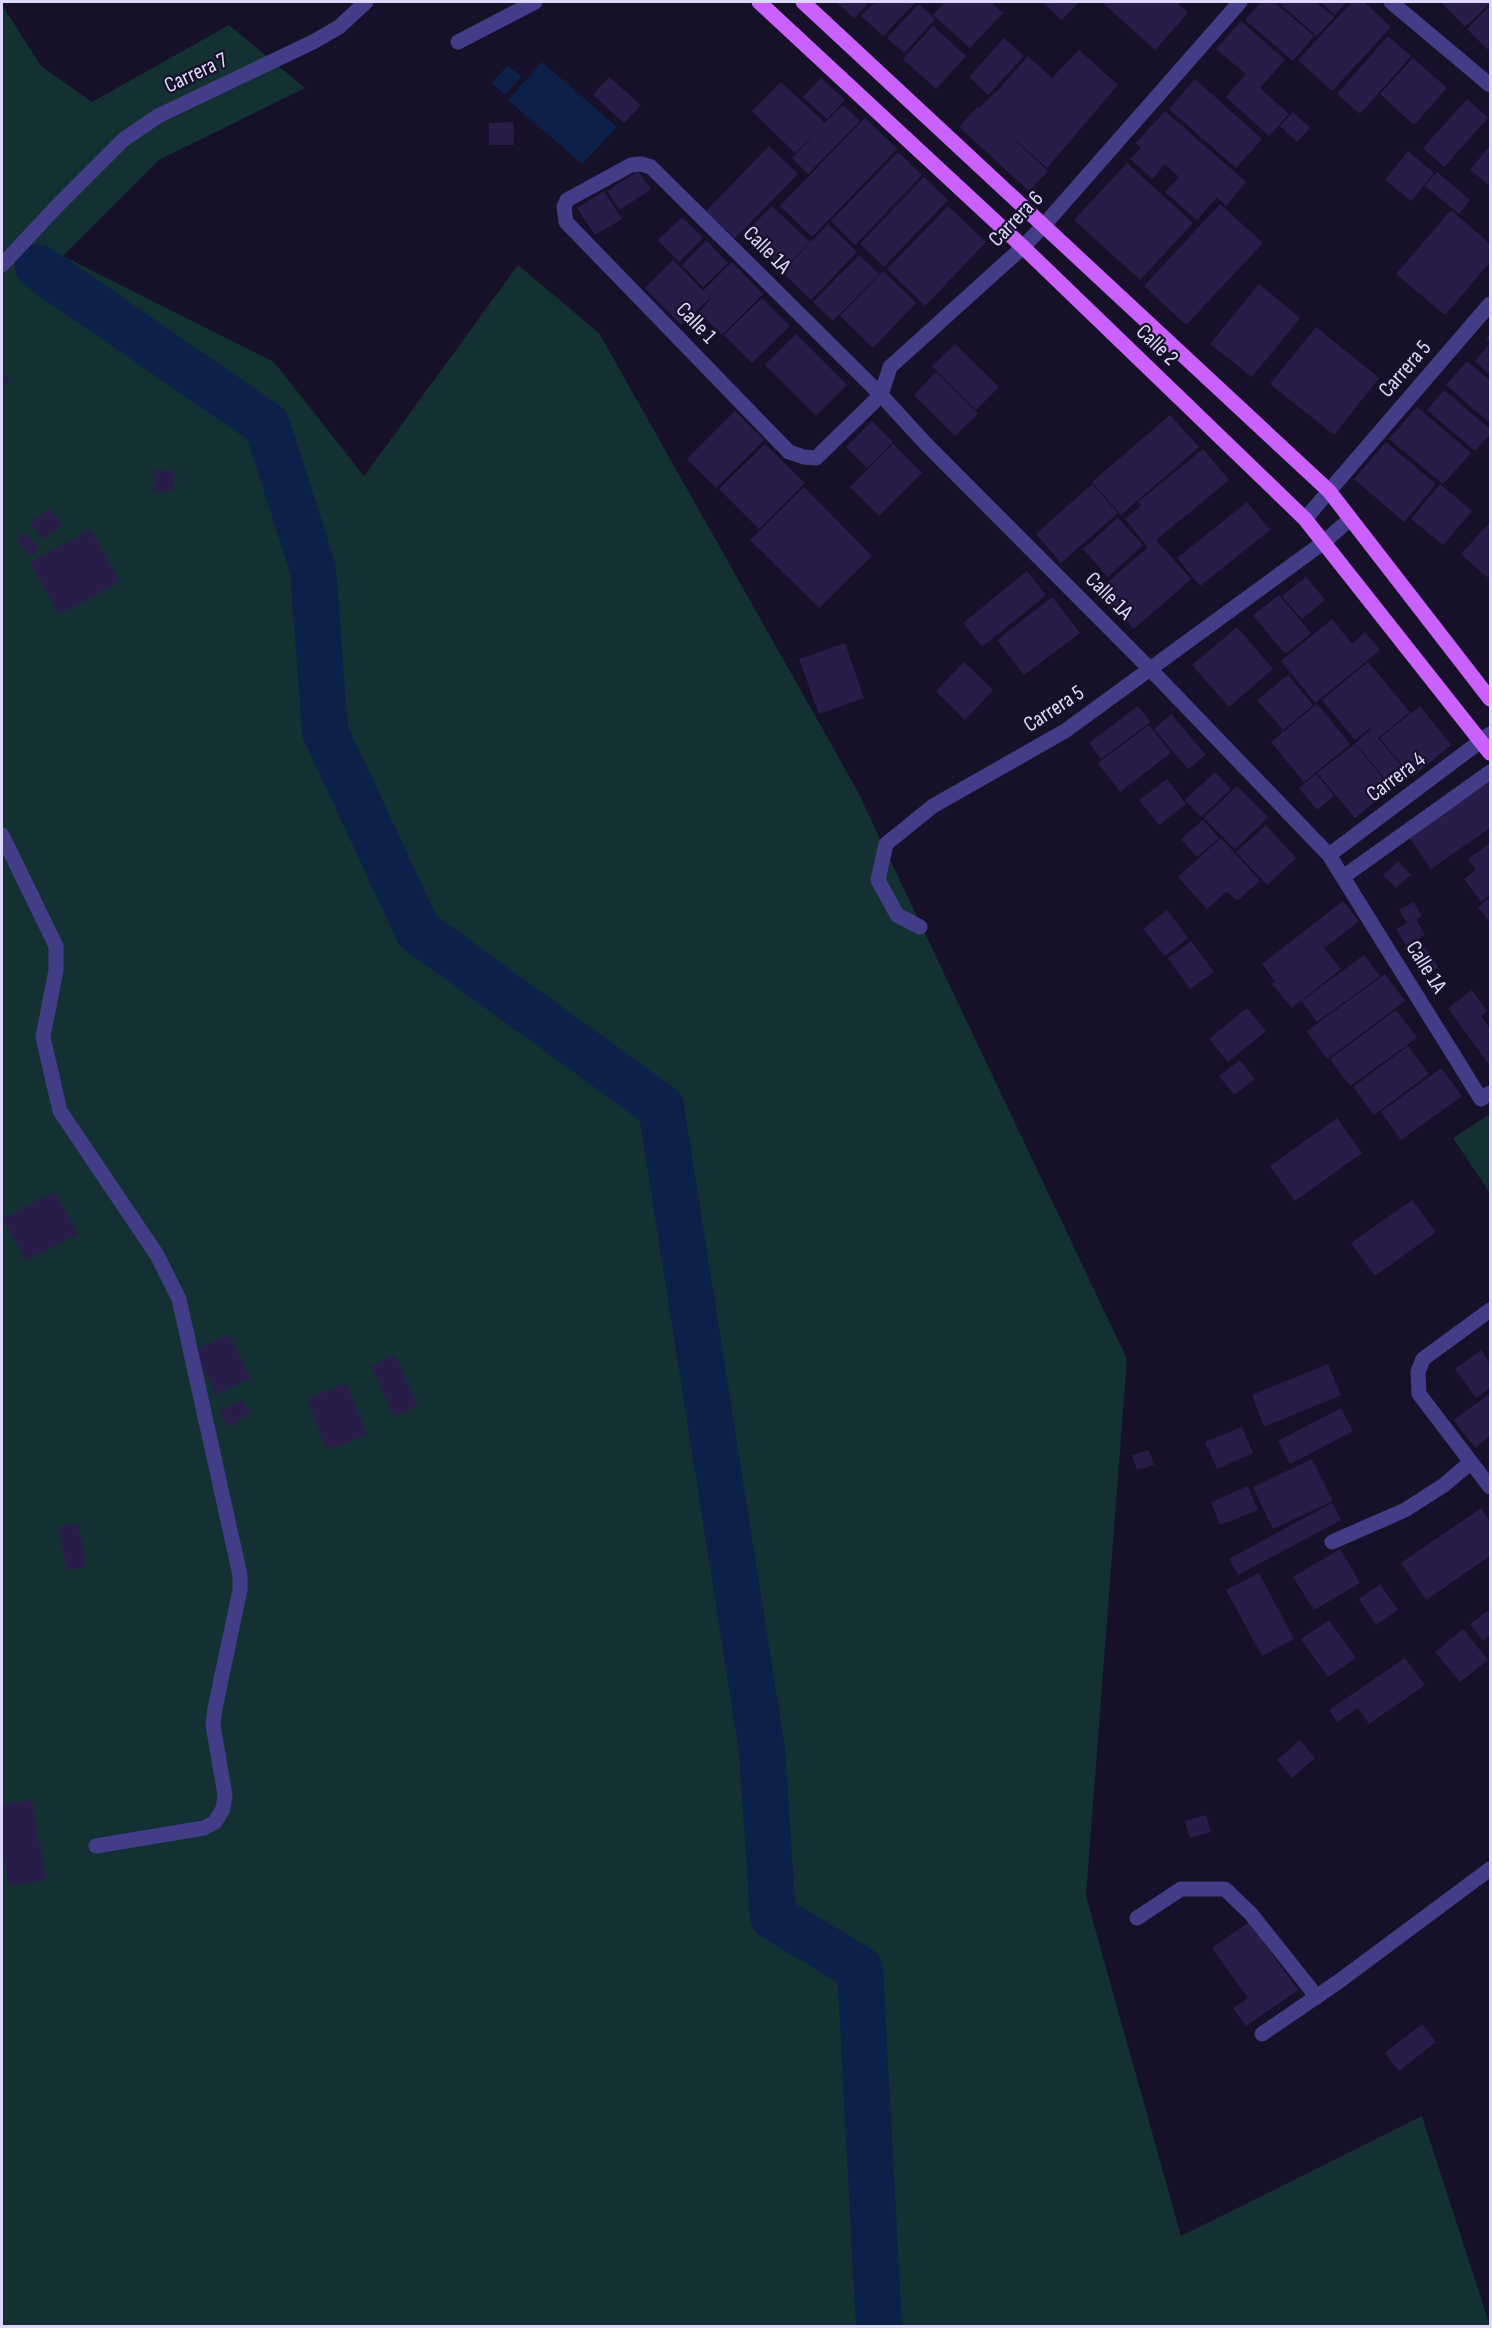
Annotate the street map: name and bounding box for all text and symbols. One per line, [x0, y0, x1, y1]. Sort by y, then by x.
street label: Carrera 7 [160, 47, 232, 99]
street label: Carrera 6 [983, 185, 1049, 253]
street label: Calle 1A [737, 220, 797, 280]
street label: Calle 1 [670, 297, 722, 349]
street label: Calle 2 [1130, 318, 1184, 372]
street label: Carrera 5 [1373, 335, 1437, 403]
street label: Calle 1A [1079, 566, 1139, 626]
street label: Carrera 5 [1019, 679, 1089, 738]
street label: Carrera 4 [1361, 746, 1431, 808]
street label: Calle 1A [1400, 936, 1453, 999]

